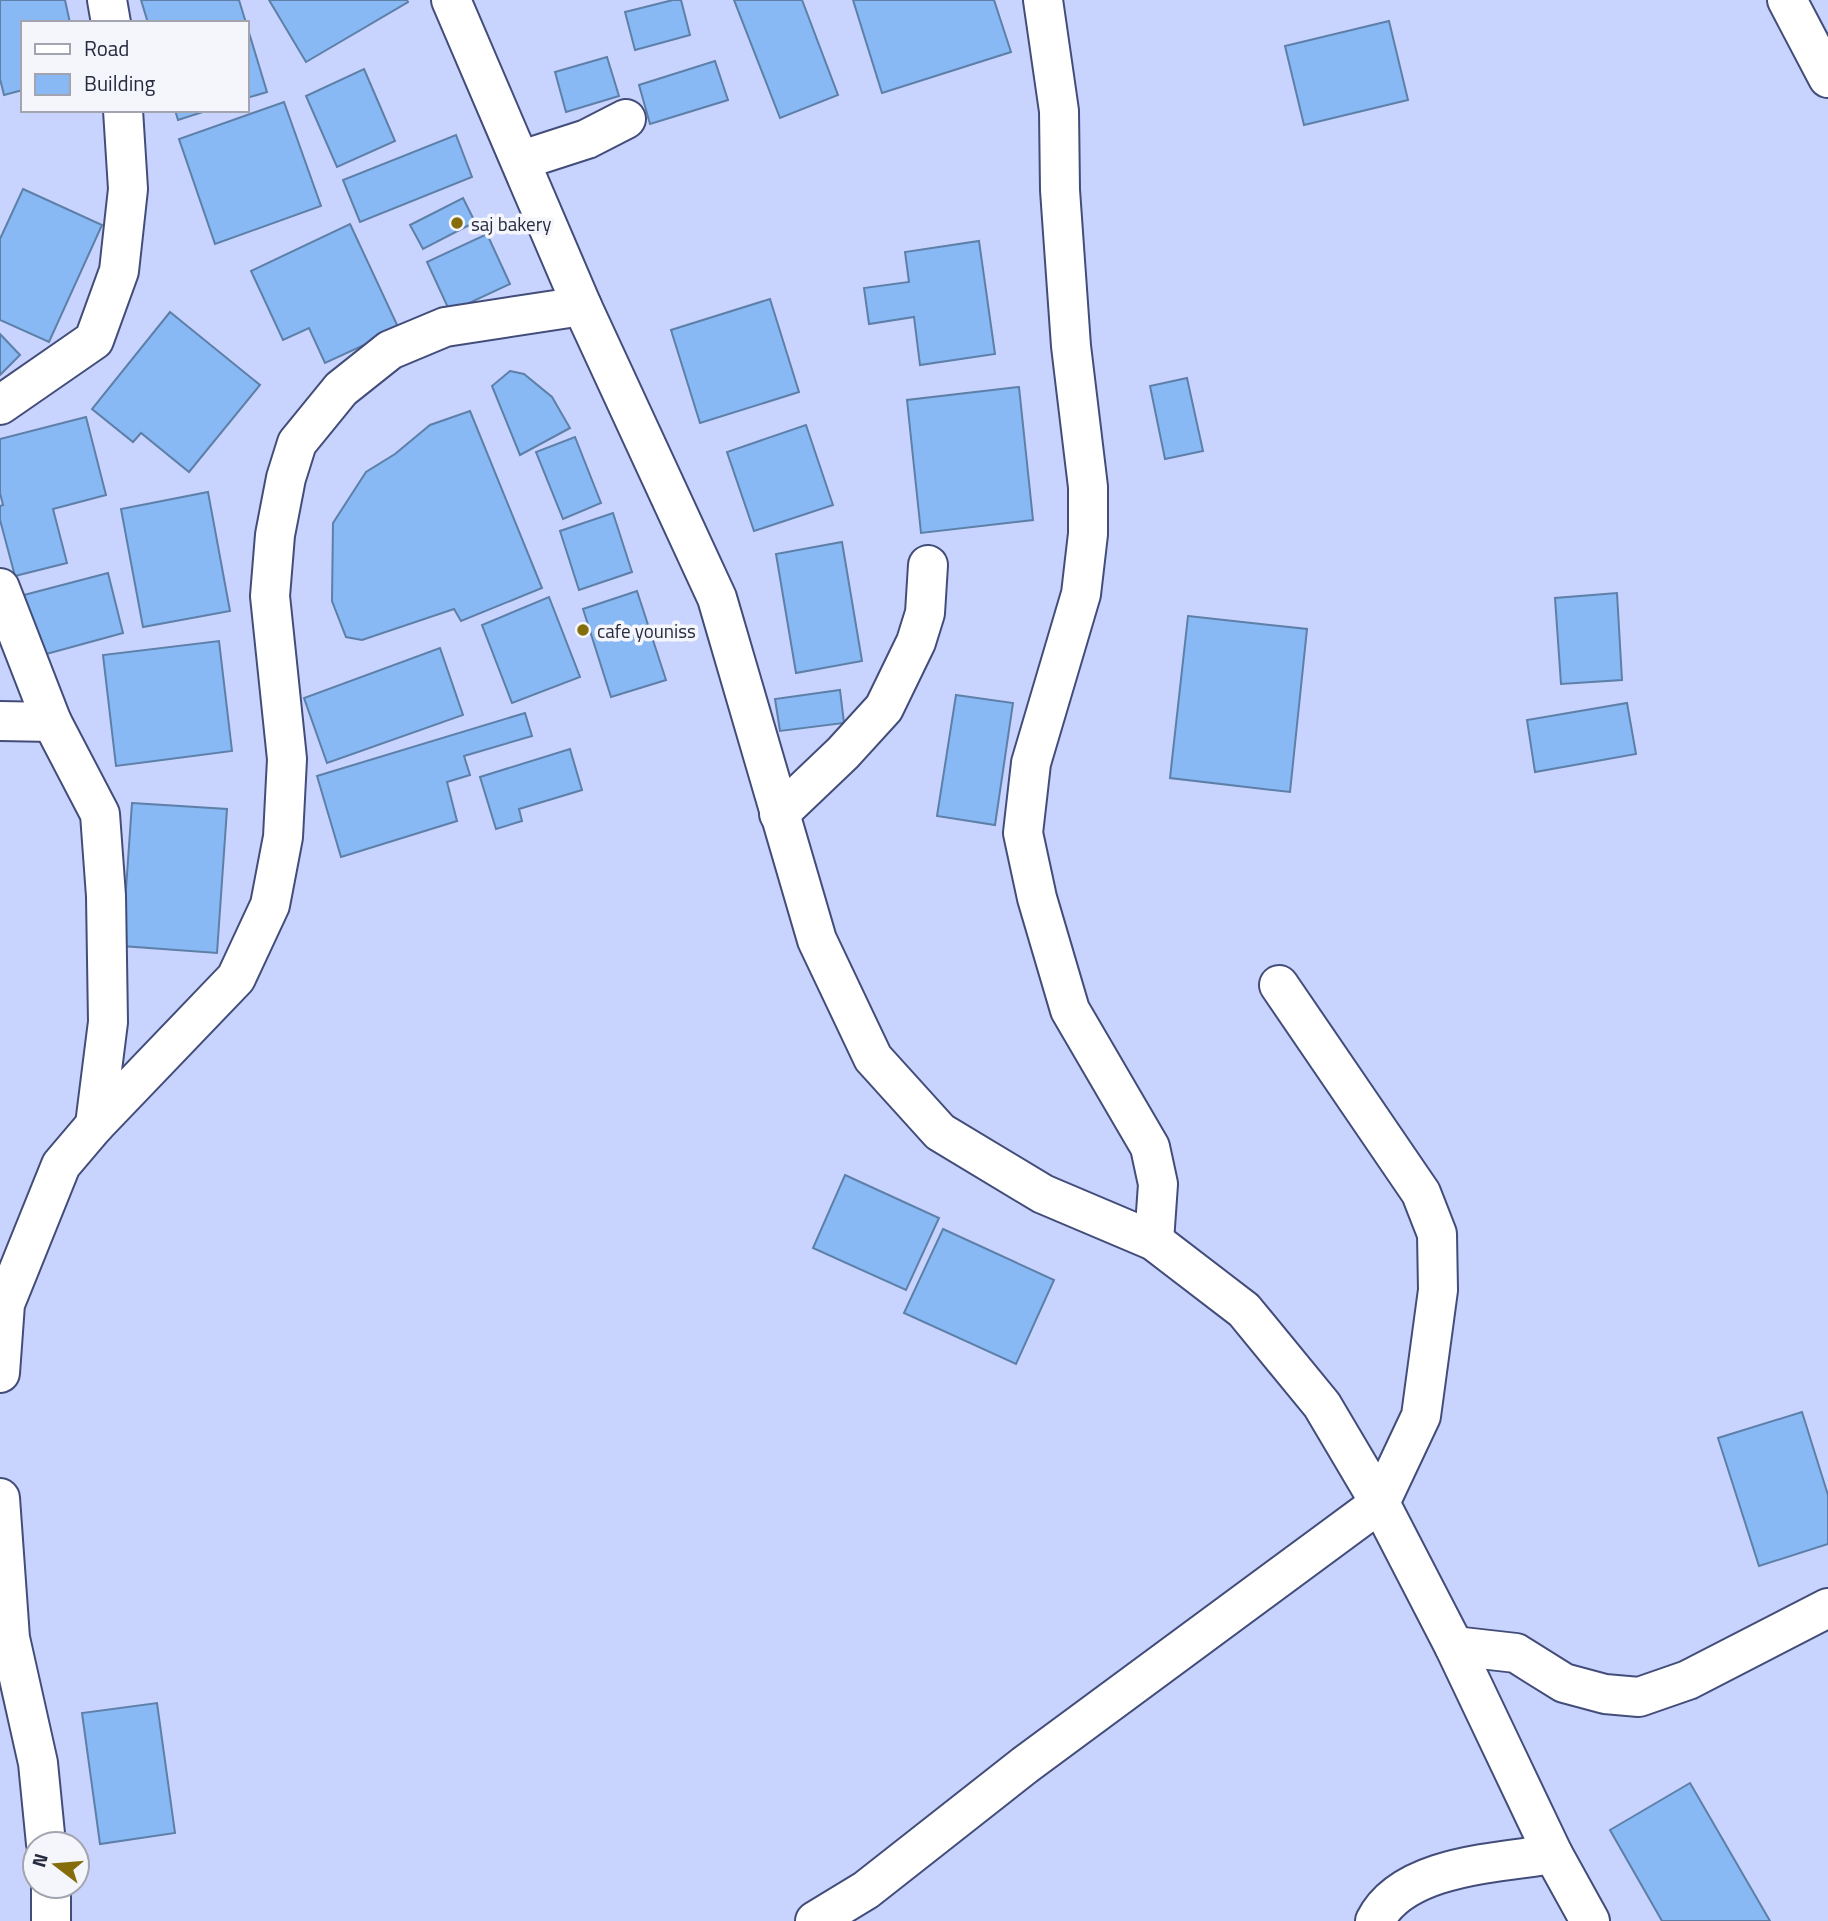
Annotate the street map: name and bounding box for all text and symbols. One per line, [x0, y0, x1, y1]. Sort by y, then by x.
legend [21, 21, 248, 112]
text: Road [84, 32, 129, 64]
text: Building [84, 67, 156, 99]
place label: saj bakery [471, 209, 551, 238]
marker: saj bakery [449, 215, 465, 231]
place label: cafe youniss [597, 616, 696, 645]
marker: cafe youniss [575, 622, 591, 638]
north arrow [21, 1830, 91, 1900]
text: N [23, 1850, 55, 1871]

